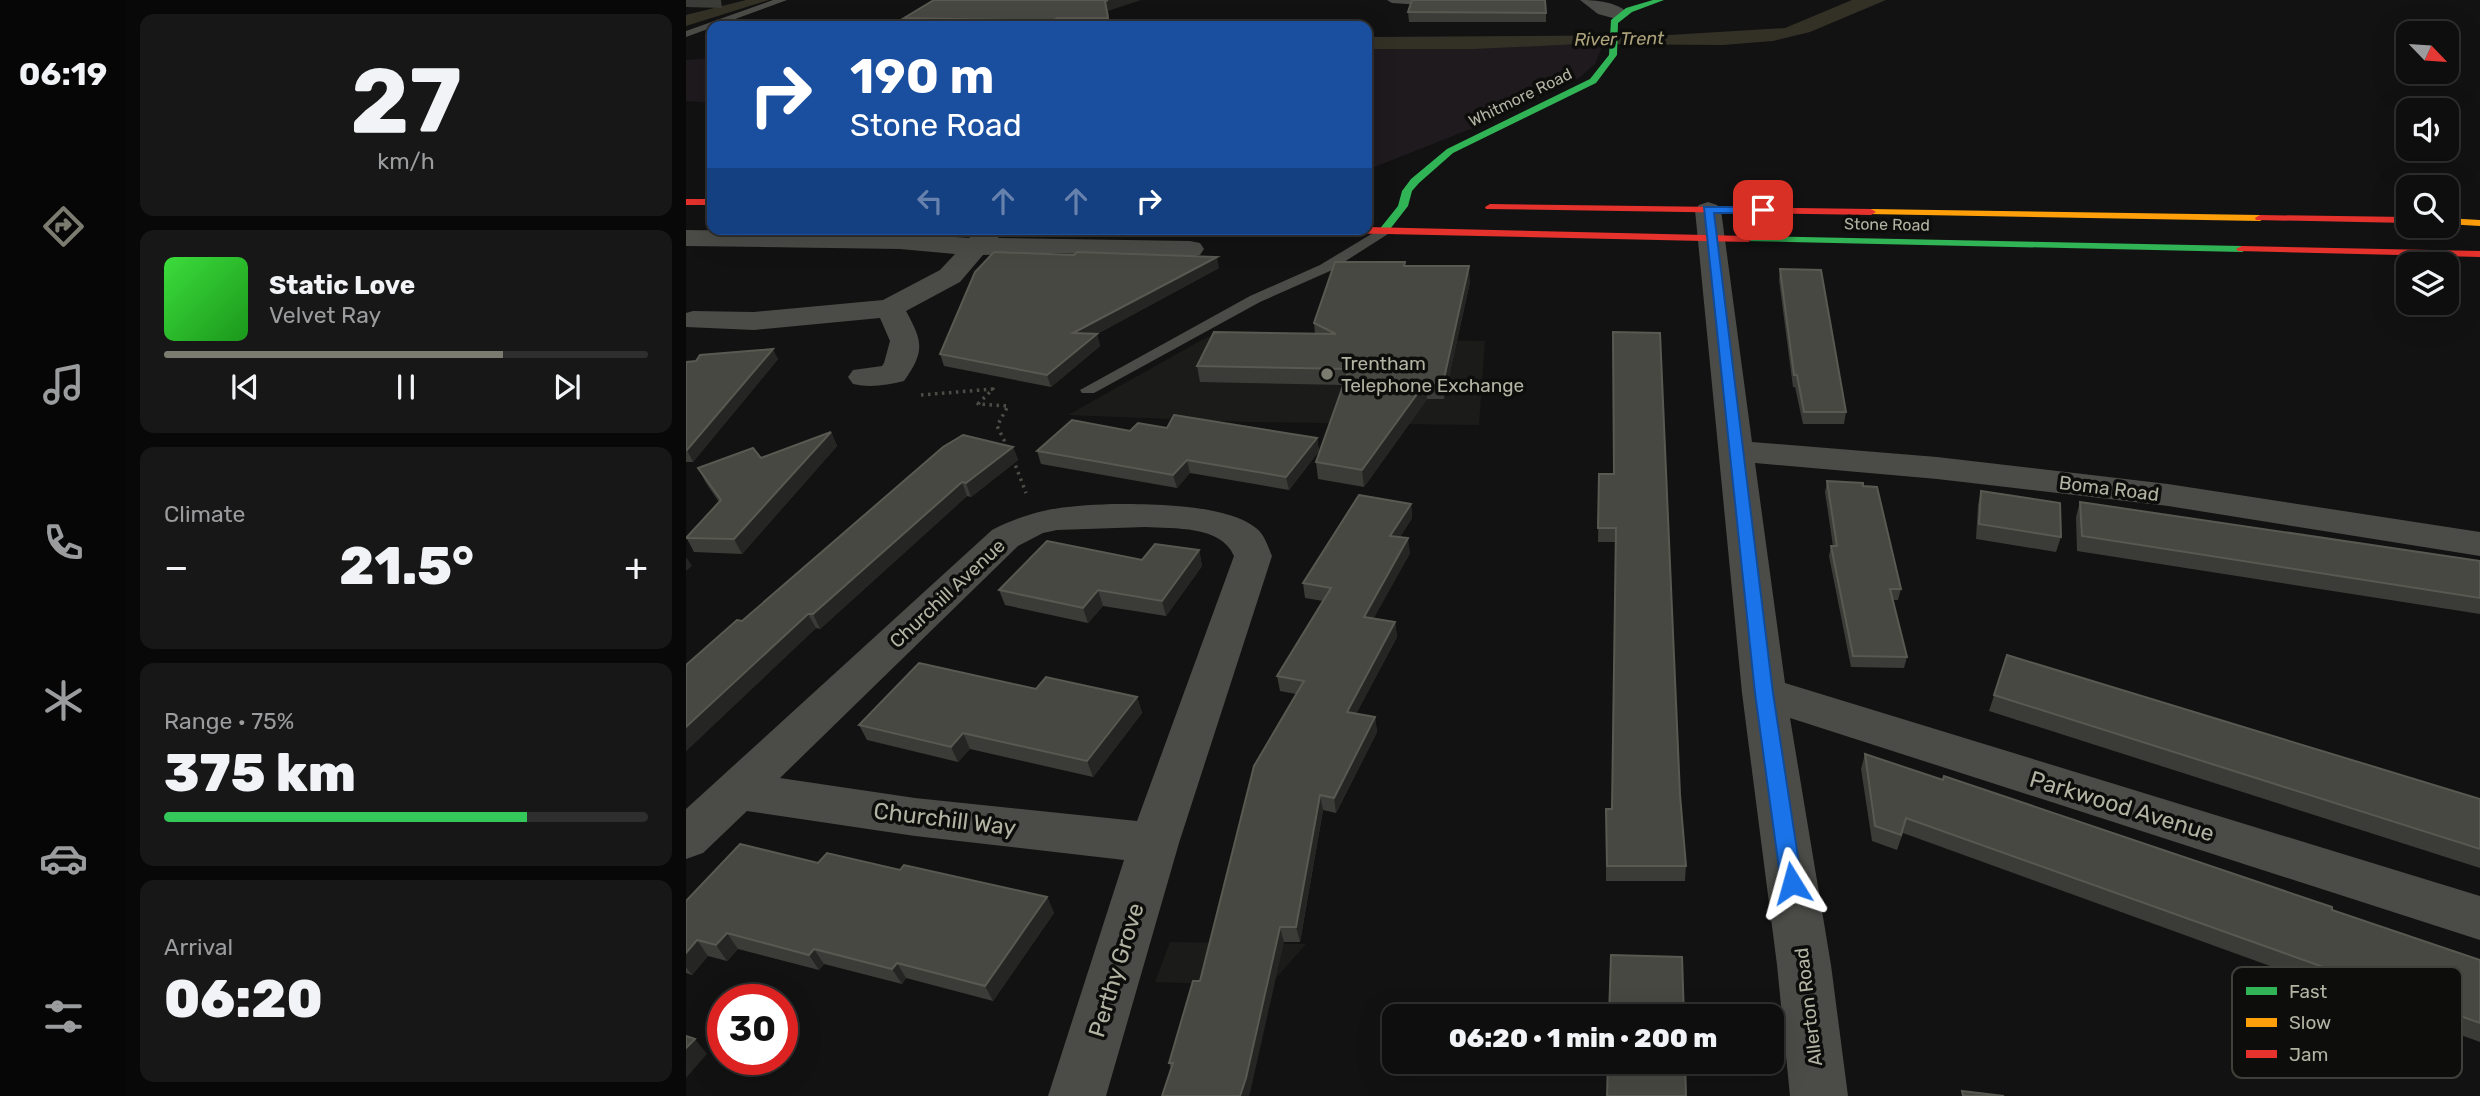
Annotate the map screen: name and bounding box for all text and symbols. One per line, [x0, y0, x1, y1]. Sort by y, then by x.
north arrow [2396, 21, 2459, 84]
map controls [2396, 21, 2459, 315]
water label: River Trent [1574, 27, 1665, 51]
text: 27 [350, 47, 462, 155]
text: 190 m [850, 47, 994, 105]
icon: right [735, 49, 826, 140]
text: 06:19 [19, 55, 107, 93]
street label: Whitmore Road [1465, 64, 1575, 131]
button: sound [2396, 98, 2459, 161]
text: Stone Road [850, 106, 1022, 144]
text: km/h [377, 147, 435, 175]
button: search [2396, 175, 2459, 238]
pin [1733, 180, 1793, 240]
icon: left [911, 182, 949, 220]
icon: ahead [984, 182, 1022, 220]
icon: ahead [1057, 182, 1095, 220]
icon: right [1130, 182, 1168, 220]
icon: arrive [1744, 191, 1782, 229]
icon: directions [39, 202, 88, 251]
street label: Stone Road [1844, 214, 1930, 235]
button: layers [2396, 252, 2459, 315]
text: Static Love [269, 270, 415, 301]
text: Velvet Ray [269, 301, 381, 329]
place label: Trentham Telephone Exchange [1341, 352, 1524, 397]
icon: music [39, 360, 88, 409]
marker: Trentham Telephone Exchange [1319, 366, 1335, 382]
icon: previous [226, 368, 264, 406]
icon: pause [387, 368, 425, 406]
icon: next [548, 368, 586, 406]
street label: Boma Road [2058, 471, 2160, 506]
text: Climate [164, 500, 245, 528]
icon: phone [39, 518, 88, 567]
street label: Churchill Avenue [885, 534, 1010, 653]
text: 21.5° [339, 535, 474, 597]
text: − [164, 544, 189, 590]
text: + [624, 544, 648, 590]
icon: climate [39, 676, 88, 725]
text: Range · 75% [164, 707, 294, 735]
text: 375 km [164, 742, 356, 804]
street label: Parkwood Avenue [2026, 765, 2218, 847]
street label: Churchill Way [872, 796, 1018, 842]
icon: car [39, 834, 88, 883]
position arrow [1755, 846, 1829, 920]
street label: Perthy Grove [1082, 900, 1150, 1040]
text: Arrival [164, 933, 233, 961]
street label: Allerton Road [1790, 946, 1827, 1068]
legend [2232, 967, 2462, 1078]
text: 06:20 [164, 968, 323, 1030]
text: Fast [2289, 980, 2328, 1003]
speed limit sign: 30 [707, 984, 798, 1075]
icon: filters [39, 992, 88, 1041]
text: Slow [2289, 1011, 2331, 1034]
text: 06:20 · 1 min · 200 m [1449, 1023, 1717, 1054]
text: Jam [2289, 1043, 2328, 1066]

